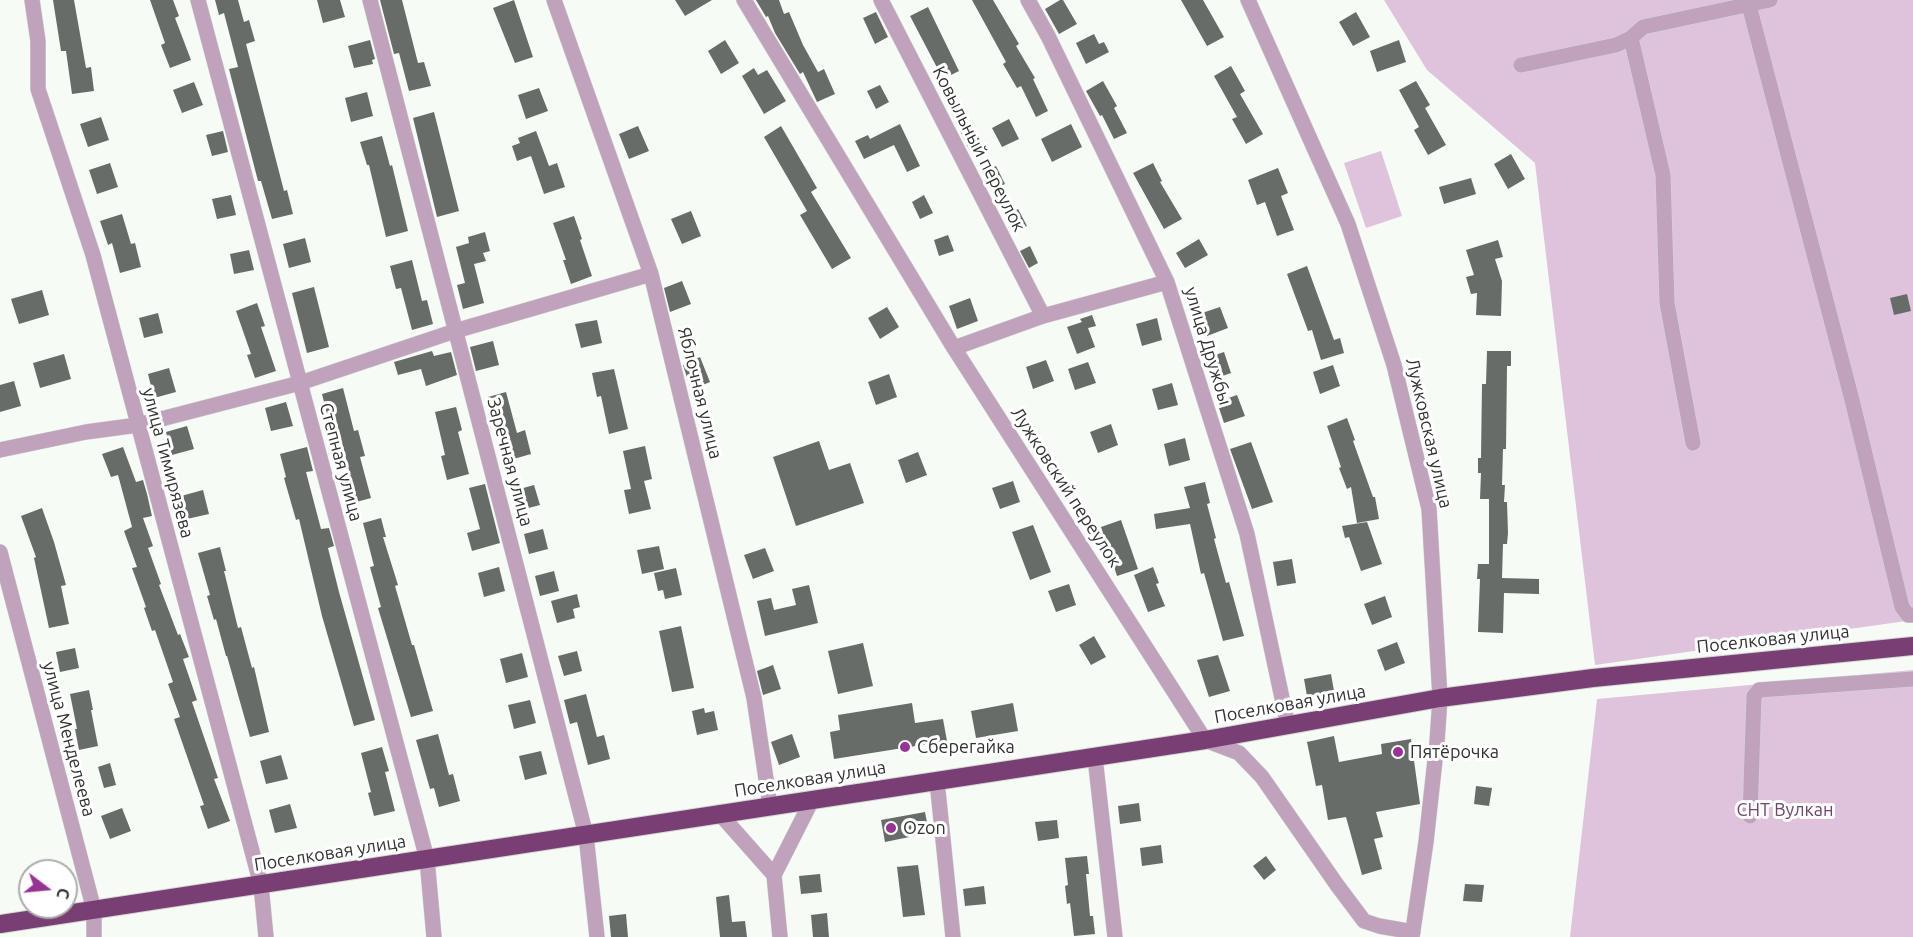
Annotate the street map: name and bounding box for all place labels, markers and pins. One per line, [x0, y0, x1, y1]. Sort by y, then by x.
place label: Сберегайка [917, 736, 1015, 758]
marker: Сберегайка [898, 740, 912, 754]
place label: Пятёрочка [1410, 741, 1499, 763]
marker: Пятёрочка [1391, 745, 1405, 759]
place label: Ozon [903, 817, 946, 839]
marker: Ozon [884, 821, 898, 835]

